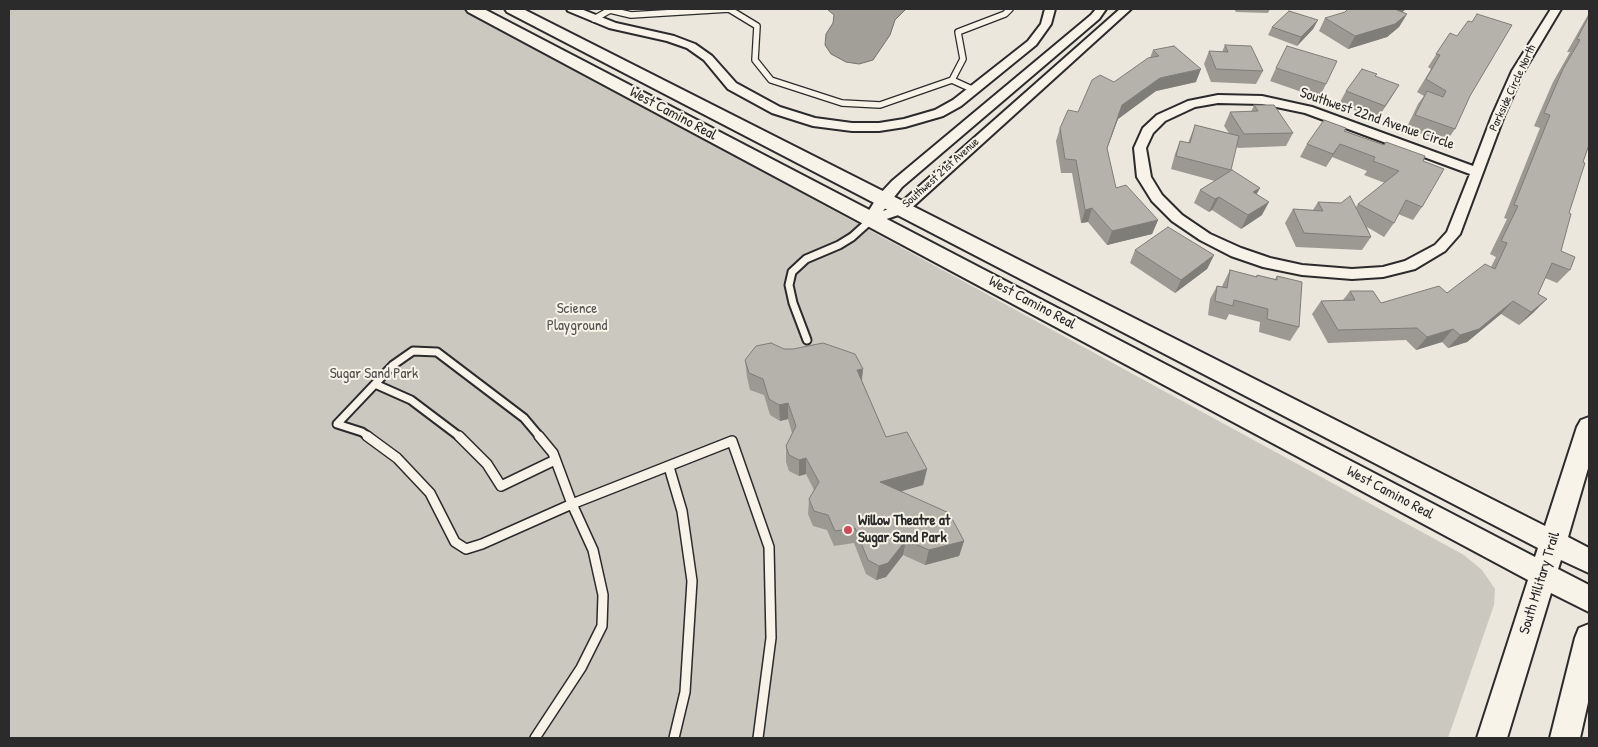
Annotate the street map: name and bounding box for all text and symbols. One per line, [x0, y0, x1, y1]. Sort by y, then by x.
street label: Parkside Circle North [1487, 42, 1539, 134]
street label: West Camino Real [626, 83, 720, 145]
street label: Southwest 22nd Avenue Circle [1297, 84, 1457, 154]
street label: Southwest 21st Avenue [900, 135, 982, 211]
street label: West Camino Real [985, 272, 1079, 334]
park label: Science Playground [547, 300, 607, 335]
park label: Sugar Sand Park [330, 365, 418, 383]
street label: West Camino Real [1343, 462, 1437, 524]
place label: Willow Theatre at Sugar Sand Park [858, 512, 950, 547]
marker: Willow Theatre at Sugar Sand Park [842, 524, 854, 536]
street label: South Military Trail [1516, 530, 1564, 636]

